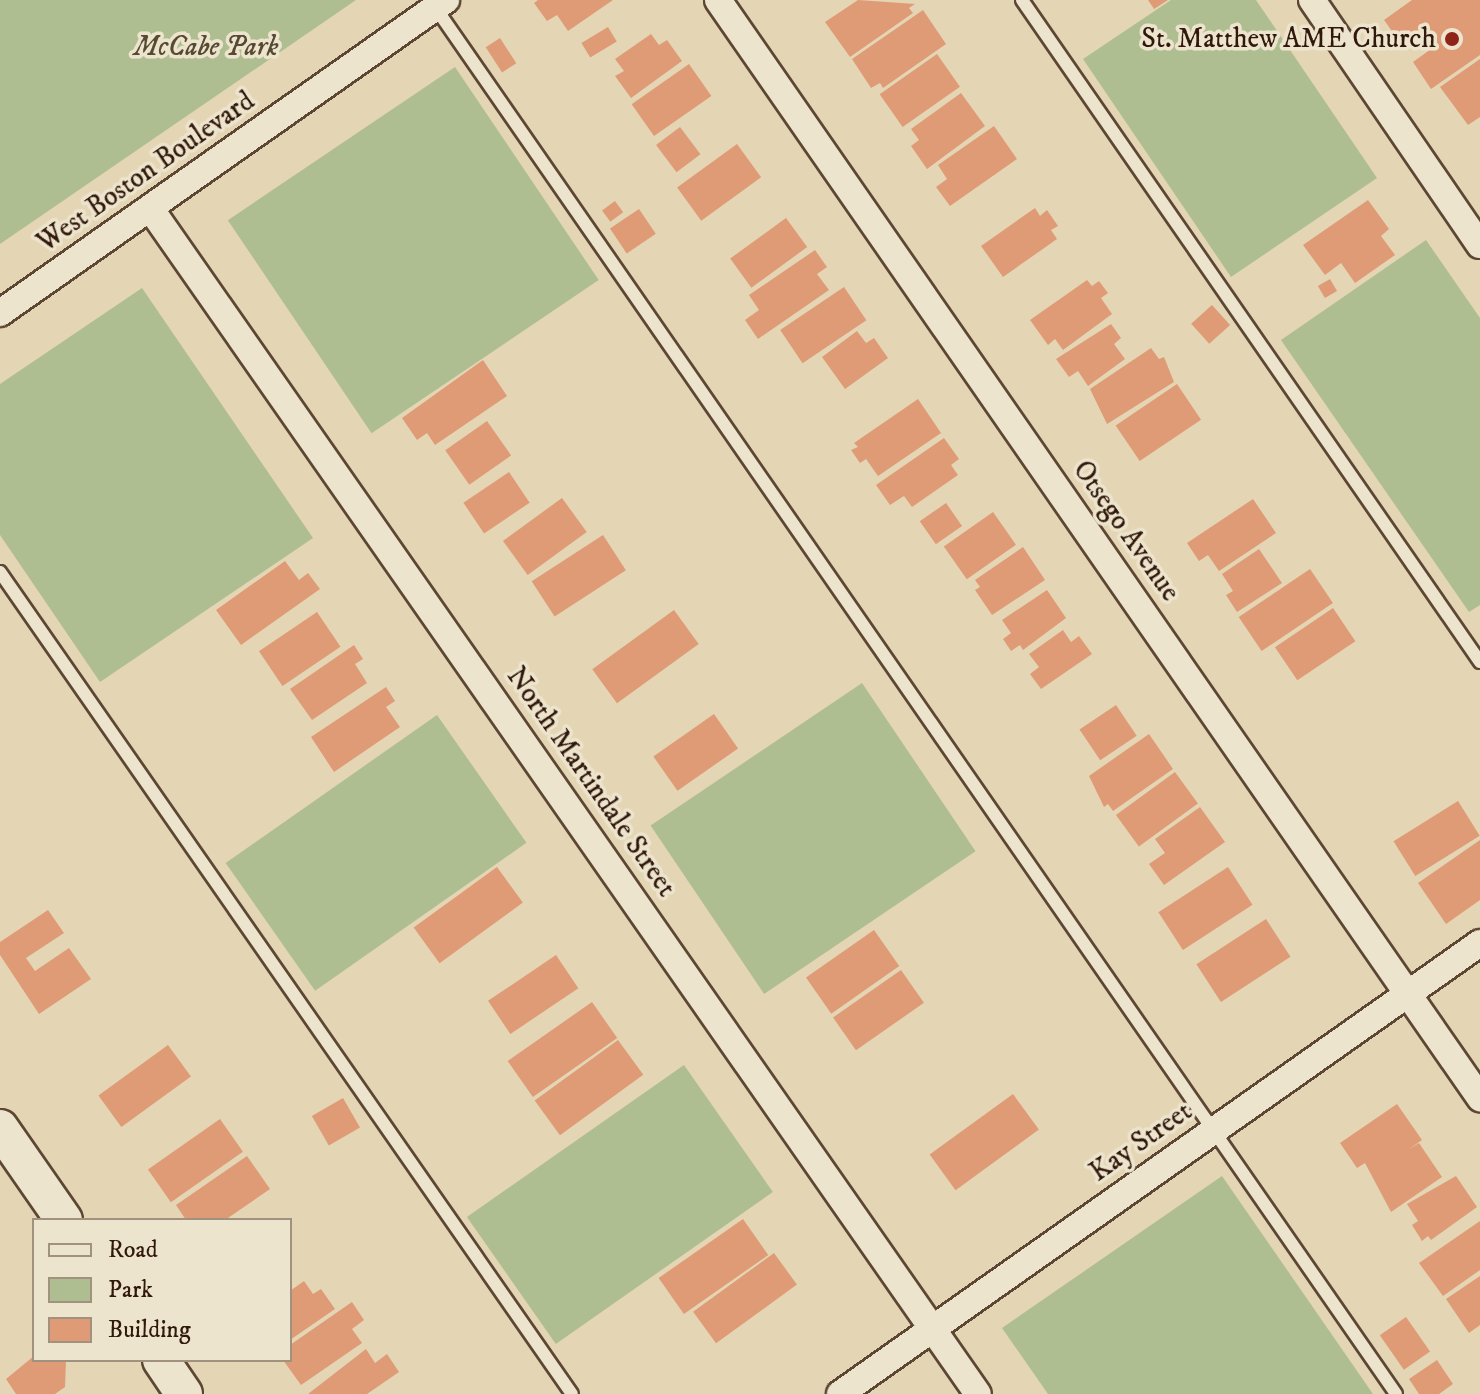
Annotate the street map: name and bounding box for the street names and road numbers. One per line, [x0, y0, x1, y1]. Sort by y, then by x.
street label: West Boston Boulevard [31, 84, 261, 260]
street label: Otsego Avenue [1065, 454, 1187, 608]
street label: North Martindale Street [499, 661, 683, 903]
street label: Kay Street [1083, 1095, 1199, 1189]

